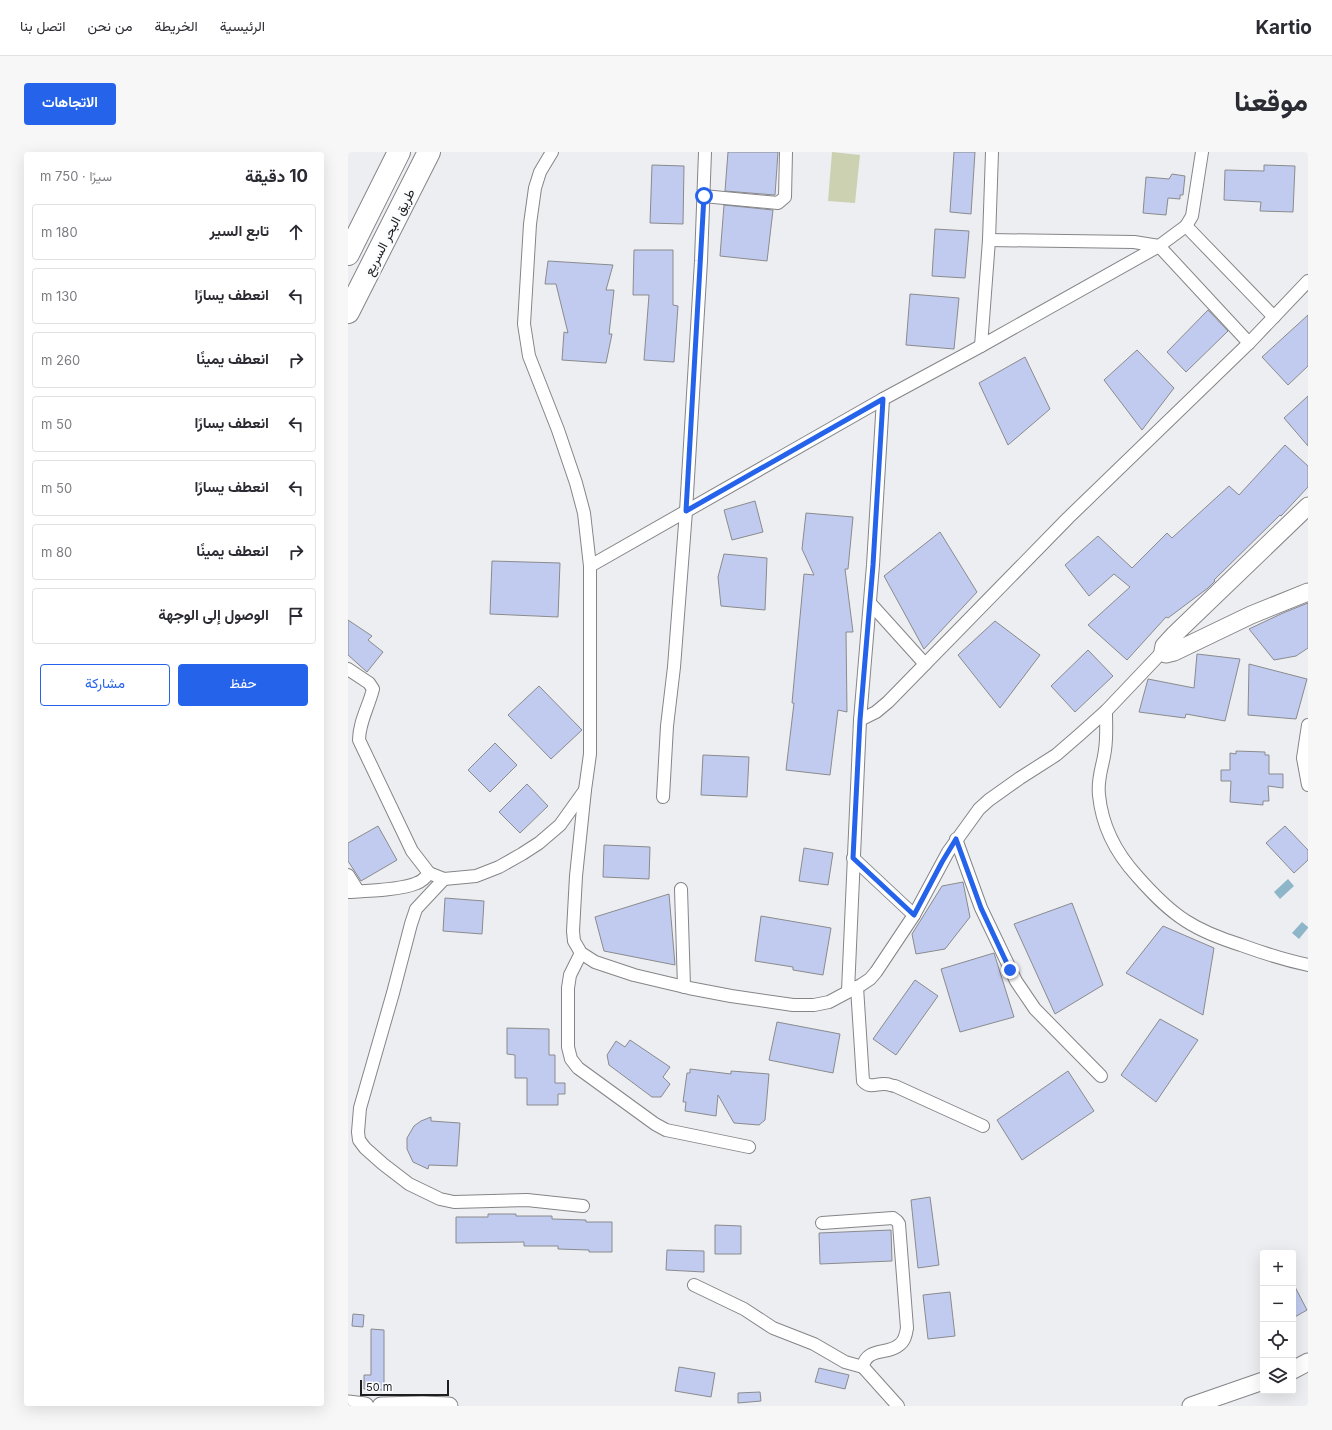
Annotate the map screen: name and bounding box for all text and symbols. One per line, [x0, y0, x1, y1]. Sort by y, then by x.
text: Kartio [1255, 16, 1312, 39]
text: اتصل بنا [20, 17, 65, 34]
text: من نحن [87, 17, 133, 34]
text: الخريطة [155, 17, 198, 34]
text: الرئيسية [220, 17, 265, 34]
button: الاتجاهات [24, 83, 116, 125]
text: موقعنا [1234, 84, 1308, 118]
text: 10 دقيقة [245, 166, 308, 186]
text: سيرًا · 750 m [40, 168, 112, 184]
street label: طريق البحر السريع [360, 186, 420, 279]
route start [695, 187, 713, 205]
text: تابع السير [210, 221, 269, 240]
icon: ahead [285, 221, 307, 243]
text: 180 m [41, 224, 78, 240]
text: انعطف يسارًا [194, 285, 269, 304]
icon: left [285, 285, 307, 307]
text: 130 m [41, 288, 78, 304]
text: انعطف يمينًا [196, 349, 269, 368]
icon: right [285, 349, 307, 371]
text: 260 m [41, 352, 80, 368]
text: انعطف يسارًا [194, 413, 269, 432]
icon: left [285, 413, 307, 435]
text: 50 m [41, 416, 72, 432]
text: انعطف يسارًا [194, 477, 269, 496]
icon: left [285, 477, 307, 499]
text: 50 m [41, 480, 72, 496]
text: انعطف يمينًا [196, 541, 269, 560]
icon: right [285, 541, 307, 563]
text: 80 m [41, 544, 72, 560]
text: الوصول إلى الوجهة [158, 605, 269, 624]
icon: arrive [285, 605, 307, 627]
button: مشاركة [40, 664, 170, 706]
button: حفظ [178, 664, 308, 706]
route end [1001, 961, 1019, 979]
map controls [1260, 1250, 1296, 1394]
button: + [1260, 1250, 1296, 1286]
button: − [1260, 1286, 1296, 1322]
button: locate [1260, 1322, 1296, 1358]
button: layers [1260, 1358, 1296, 1394]
scale bar [360, 1378, 449, 1397]
text: 50 m [366, 1380, 392, 1394]

